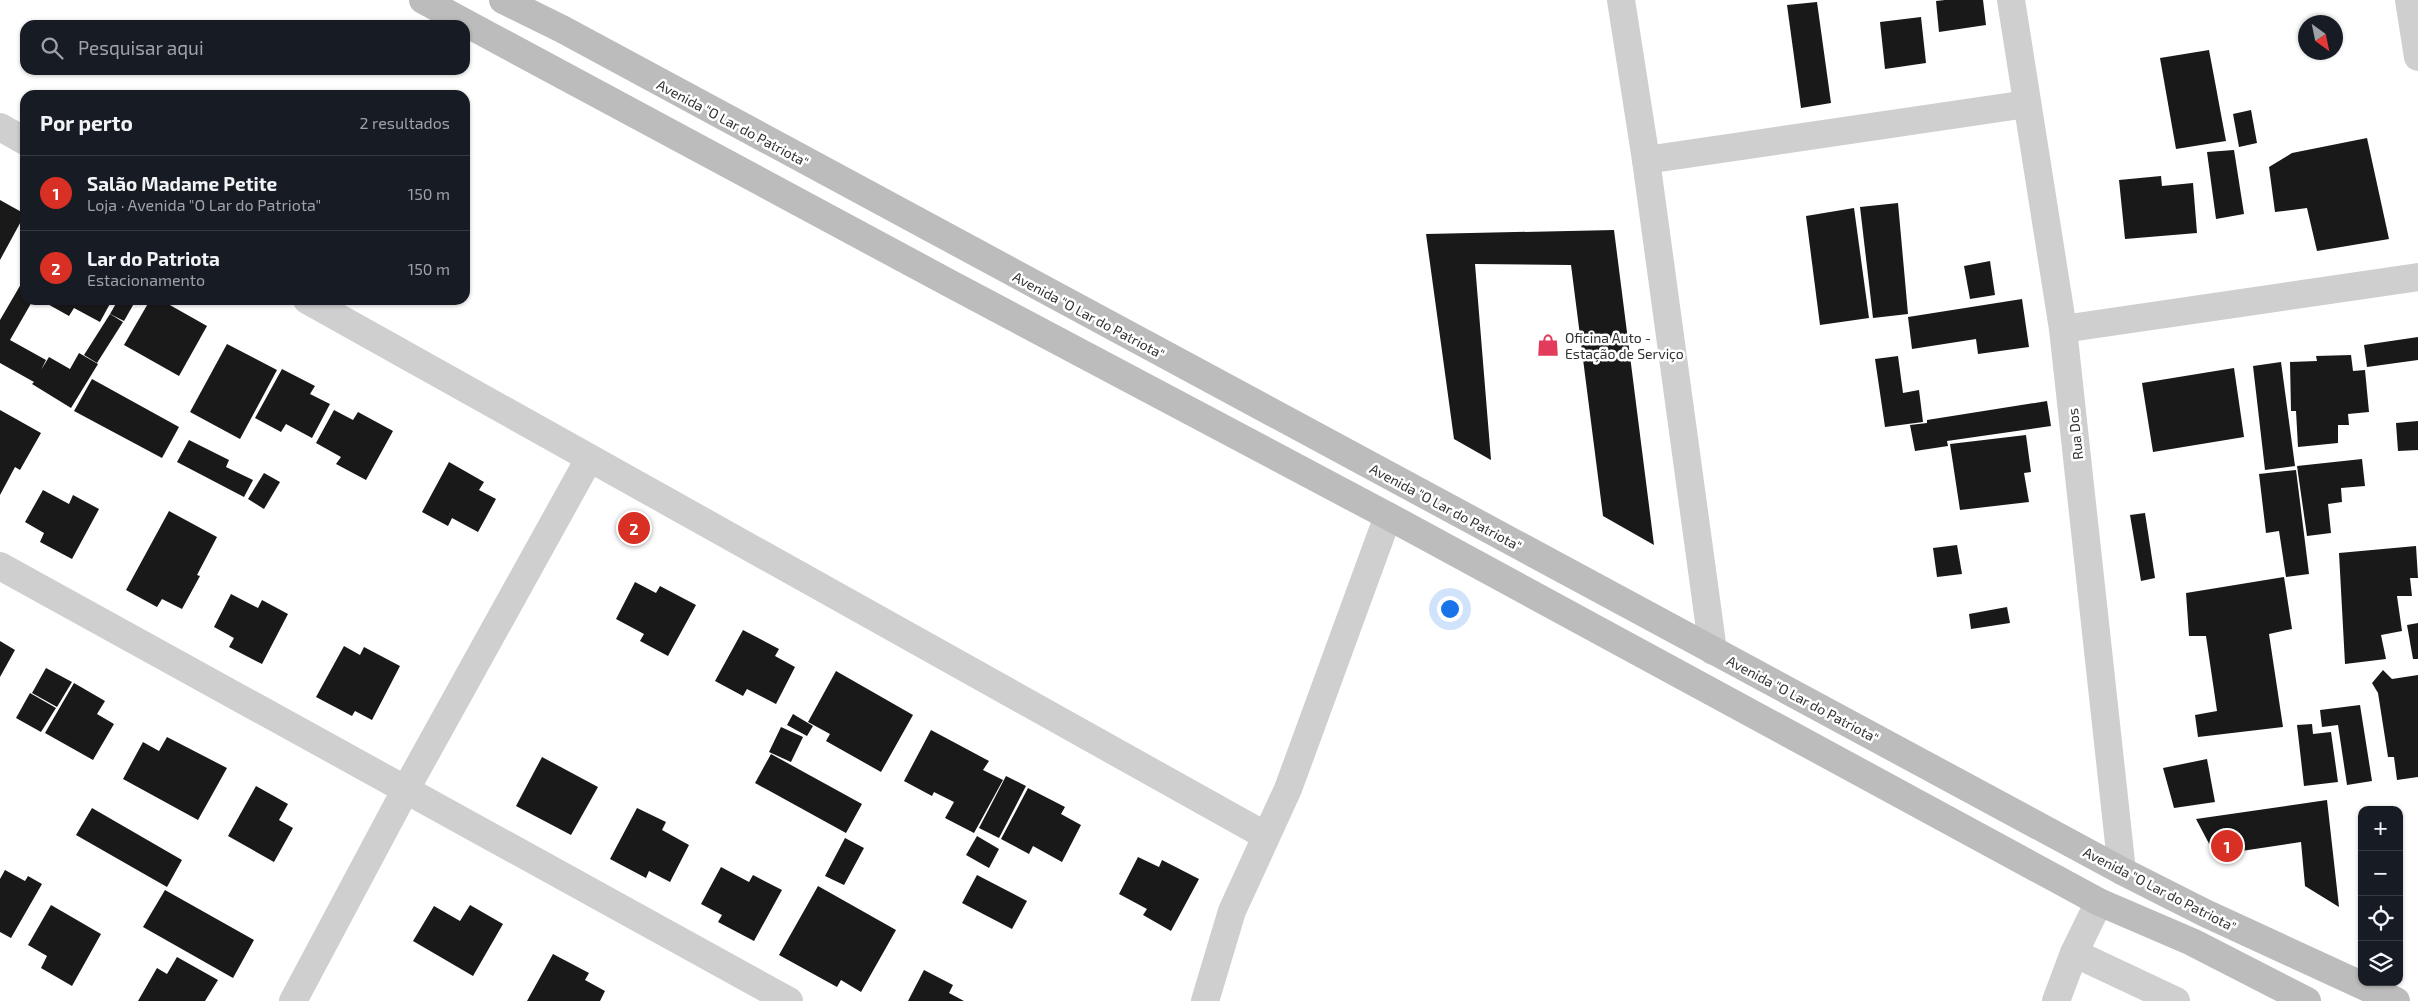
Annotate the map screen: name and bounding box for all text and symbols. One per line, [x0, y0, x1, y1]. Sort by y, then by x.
north arrow [2298, 15, 2343, 60]
search box [20, 20, 470, 75]
icon: search [38, 34, 66, 62]
text: Pesquisar aqui [78, 36, 204, 59]
street label: Avenida "O Lar do Patriota" [654, 76, 812, 170]
text: Por perto [40, 110, 133, 135]
text: 2 resultados [359, 113, 450, 132]
text: Salão Madame Petite [87, 172, 277, 195]
text: 1 [53, 184, 59, 203]
text: 150 m [408, 184, 450, 203]
text: Loja · Avenida "O Lar do Patriota" [87, 195, 321, 214]
text: Lar do Patriota [87, 247, 220, 270]
text: 2 [51, 259, 61, 278]
text: 150 m [408, 259, 450, 278]
street label: Avenida "O Lar do Patriota" [1010, 268, 1168, 362]
text: Estacionamento [87, 270, 205, 289]
place label: Oficina Auto - Estação de Serviço [1565, 329, 1684, 363]
shop icon: Oficina Auto - Estação de Serviço [1535, 332, 1561, 358]
street label: Rua Dos [2064, 407, 2086, 461]
street label: Avenida "O Lar do Patriota" [1367, 460, 1525, 554]
pin: 2 [618, 509, 650, 547]
your location [1437, 596, 1463, 622]
street label: Avenida "O Lar do Patriota" [1724, 652, 1882, 746]
map controls [2358, 806, 2403, 986]
button: + [2358, 806, 2403, 851]
pin: 1 [2211, 827, 2243, 865]
street label: Avenida "O Lar do Patriota" [2081, 843, 2239, 935]
button: − [2358, 851, 2403, 896]
button: locate [2358, 896, 2403, 941]
button: layers [2358, 941, 2403, 986]

